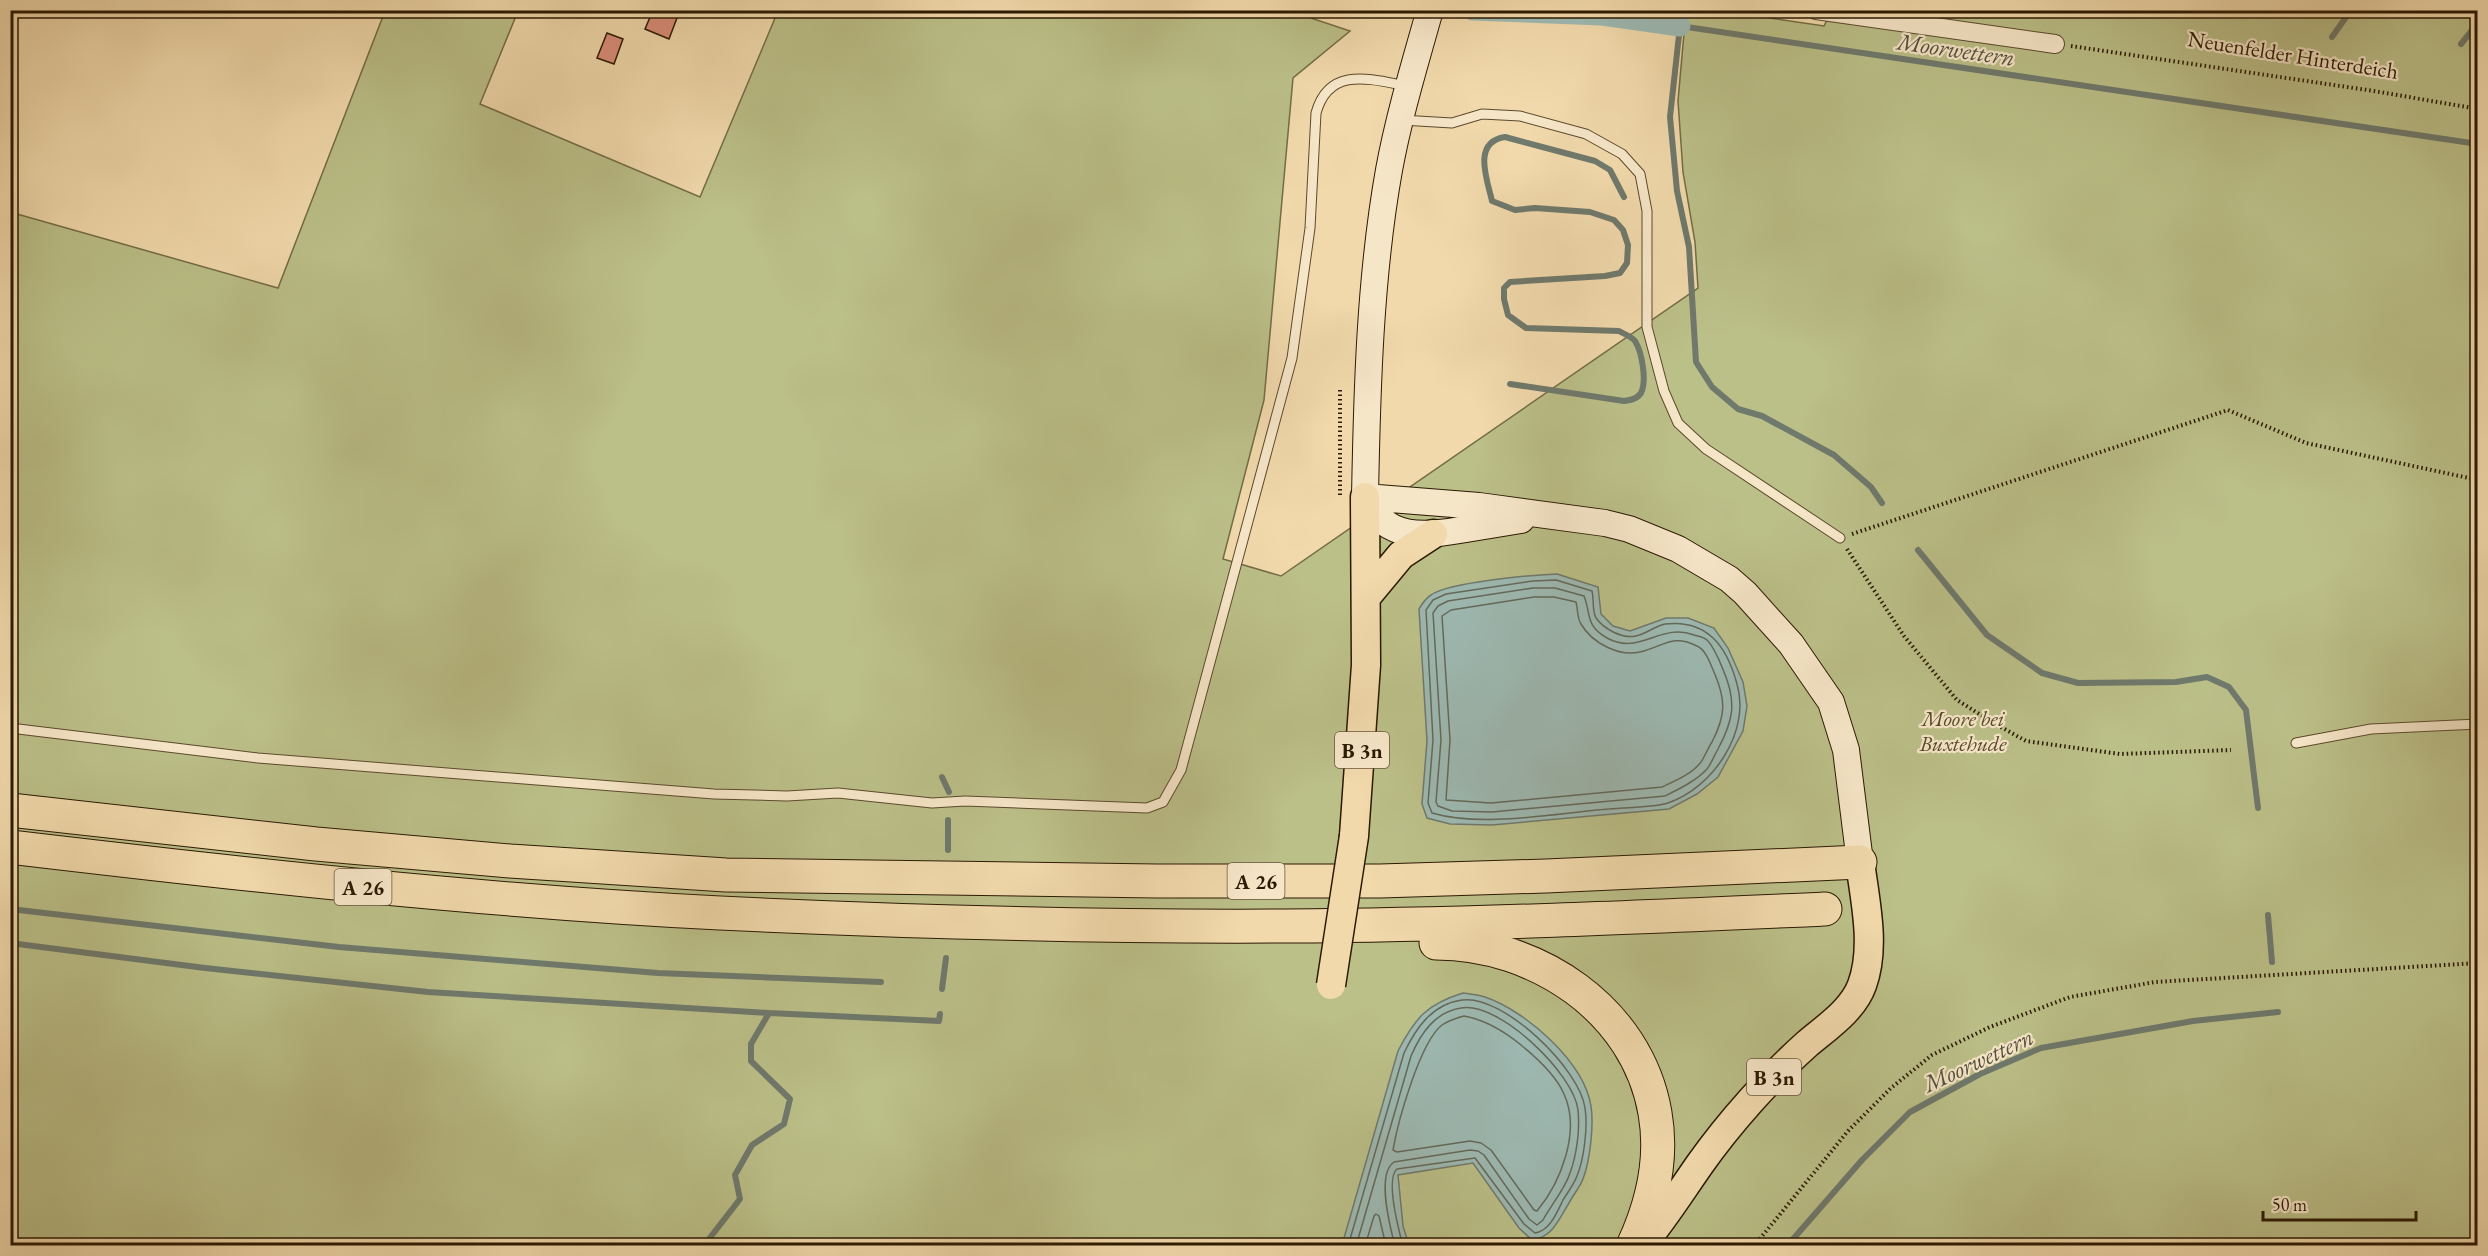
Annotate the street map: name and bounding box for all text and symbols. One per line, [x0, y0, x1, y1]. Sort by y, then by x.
street label: Neuenfelder Hinterdeich [2186, 24, 2400, 86]
water label: Moorwettern [1893, 25, 2017, 73]
park label: Moore bei Buxtehude [1918, 704, 2007, 758]
road number: B 3n [1335, 732, 1389, 768]
road number: A 26 [1228, 863, 1284, 899]
road number: A 26 [334, 869, 392, 905]
water label: Moorwettern [1916, 1021, 2038, 1100]
road number: B 3n [1747, 1059, 1801, 1095]
scale bar [2263, 1184, 2416, 1222]
text: 50 m [2272, 1193, 2307, 1216]

